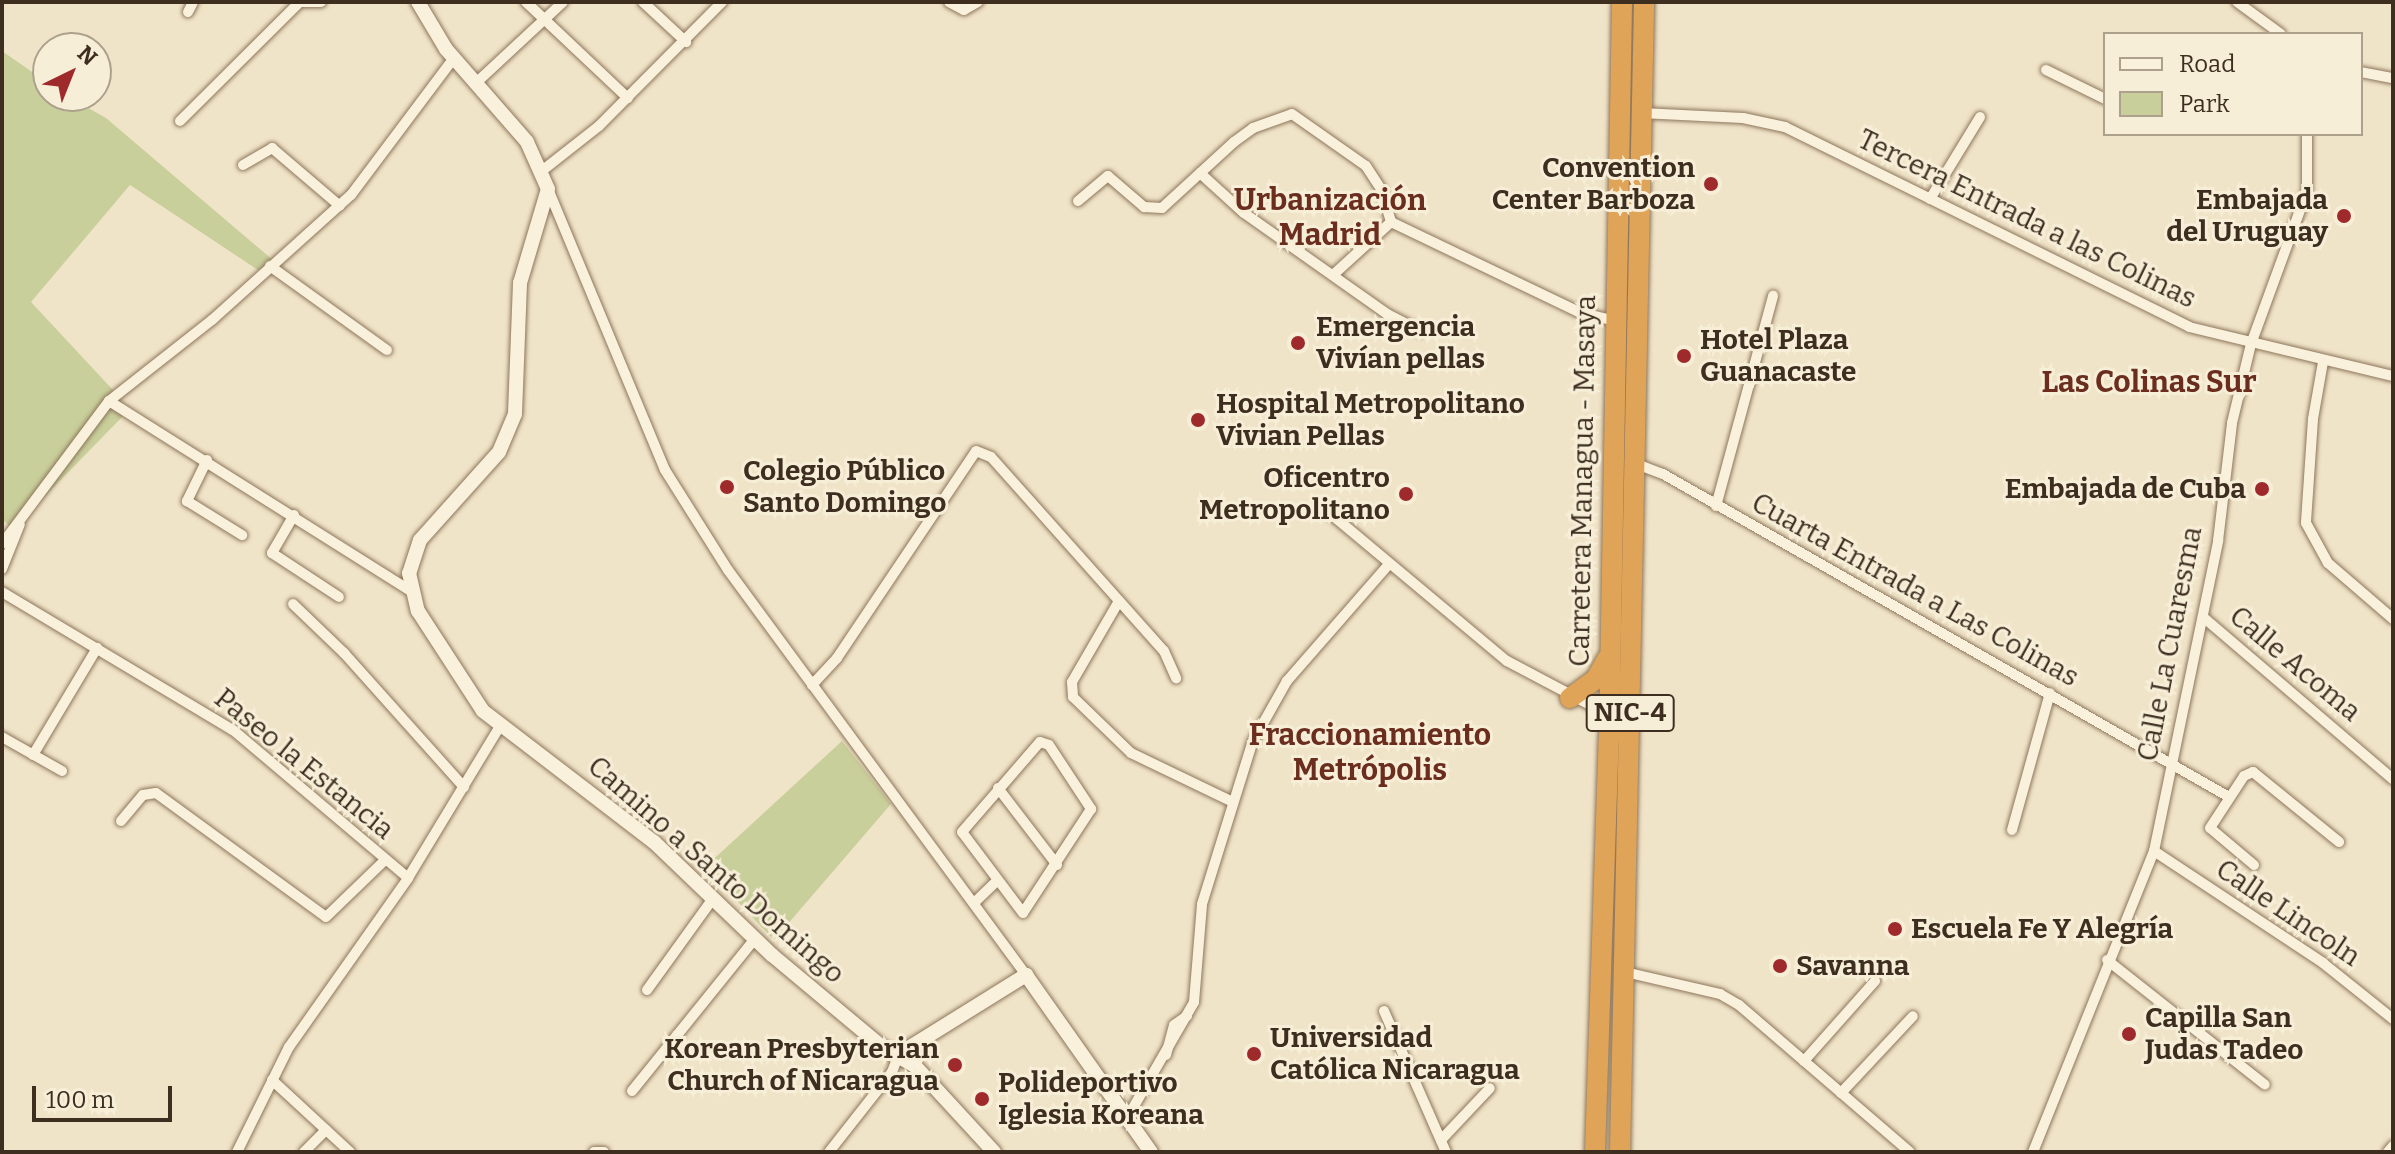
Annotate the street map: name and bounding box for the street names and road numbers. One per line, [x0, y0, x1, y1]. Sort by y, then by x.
street label: Tercera Entrada a las Colinas [1853, 122, 2201, 316]
street label: Carretera Managua - Masaya [1563, 295, 1603, 667]
street label: Cuarta Entrada a Las Colinas [1746, 486, 2084, 694]
street label: Calle La Cuaresma [2131, 524, 2209, 764]
street label: Calle Acoma [2222, 599, 2368, 729]
street label: Paseo la Estancia [208, 681, 400, 847]
road number: NIC-4 [1584, 691, 1676, 735]
street label: Camino a Santo Domingo [581, 749, 851, 991]
street label: Calle Lincoln [2210, 852, 2366, 974]

